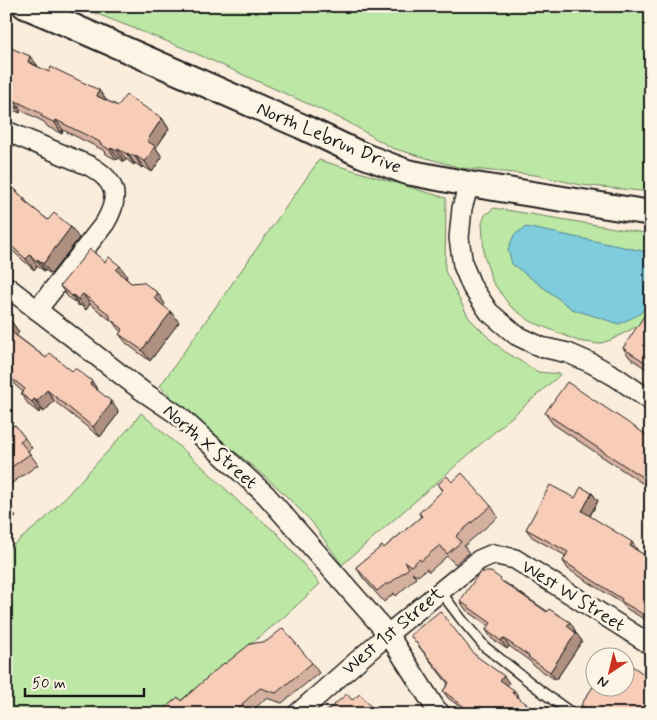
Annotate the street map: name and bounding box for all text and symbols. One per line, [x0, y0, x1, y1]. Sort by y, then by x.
street label: North Lebrun Drive [253, 96, 405, 180]
street label: North X Street [157, 399, 263, 495]
street label: West W Street [517, 554, 629, 638]
street label: West 1st Street [337, 581, 449, 681]
north arrow [584, 648, 634, 698]
scale bar [25, 665, 144, 697]
text: N [594, 672, 612, 692]
text: 50 m [32, 674, 66, 694]

